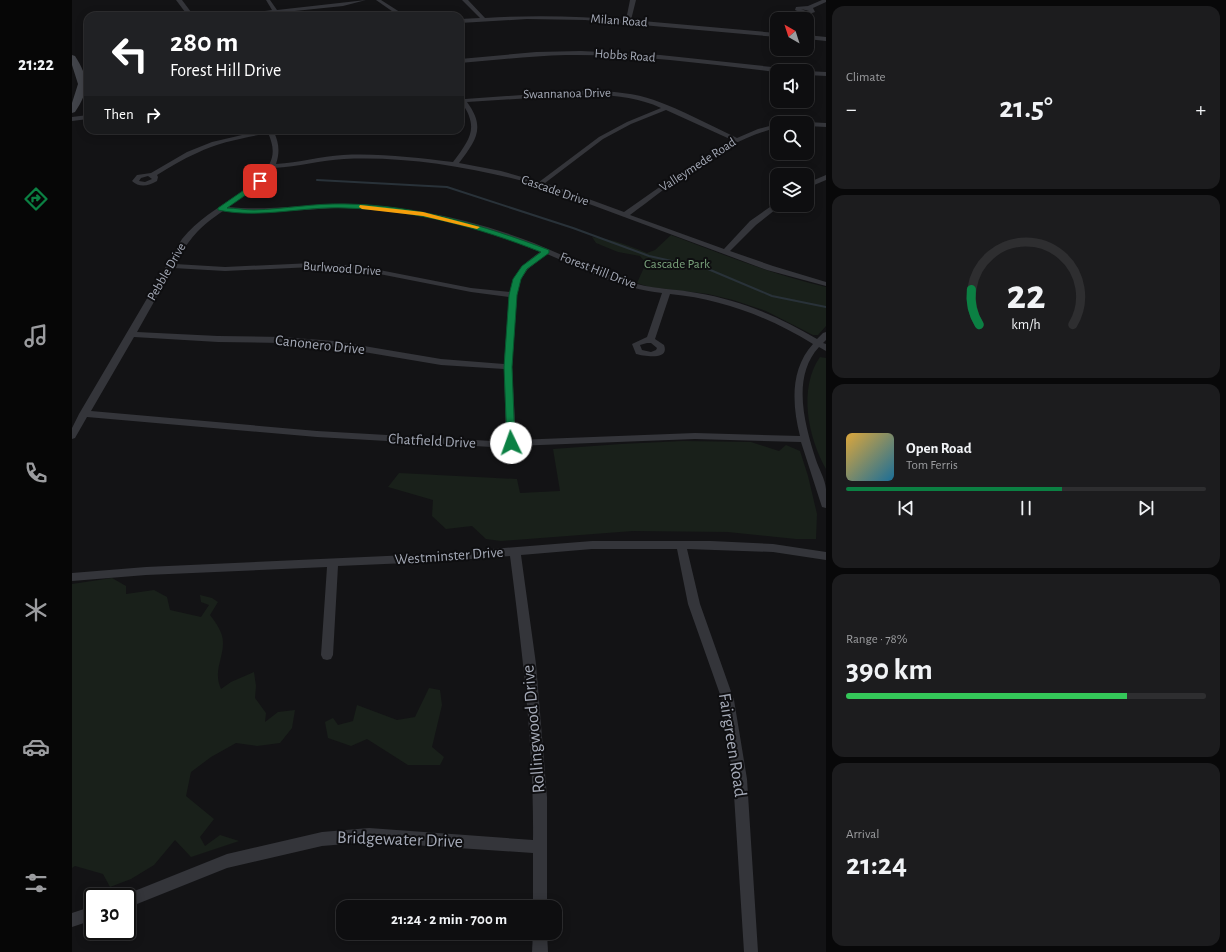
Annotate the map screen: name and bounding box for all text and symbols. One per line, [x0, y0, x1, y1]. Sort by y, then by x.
north arrow [770, 12, 814, 56]
map controls [770, 12, 814, 212]
street label: Milan Road [590, 13, 648, 29]
icon: left [104, 28, 156, 80]
text: 280 m [170, 29, 238, 57]
street label: Hobbs Road [594, 47, 656, 65]
text: 21:22 [18, 56, 54, 74]
text: Forest Hill Drive [170, 62, 281, 80]
button: sound [770, 64, 814, 108]
text: Climate [846, 71, 885, 84]
street label: Swannanoa Drive [523, 87, 611, 101]
text: 21.5° [999, 93, 1053, 123]
text: − [846, 98, 857, 120]
text: + [1195, 98, 1206, 120]
icon: right [142, 104, 164, 126]
text: Then [104, 107, 134, 122]
button: search [770, 116, 814, 160]
street label: Valleymede Road [658, 136, 739, 194]
pin [243, 164, 277, 198]
button: layers [770, 168, 814, 212]
icon: arrive [249, 170, 271, 192]
street label: Cascade Drive [520, 173, 590, 209]
icon: directions [22, 185, 50, 213]
street label: Pebble Drive [145, 241, 189, 303]
street label: Forest Hill Drive [558, 251, 638, 291]
park label: Cascade Park [644, 258, 710, 271]
street label: Burlwood Drive [303, 260, 381, 278]
text: 22 [1006, 275, 1046, 316]
text: km/h [1011, 317, 1041, 331]
icon: music [22, 322, 50, 350]
street label: Canonero Drive [274, 333, 366, 357]
position arrow [490, 422, 532, 464]
street label: Chatfield Drive [388, 431, 476, 451]
text: Open Road [906, 441, 972, 456]
icon: phone [22, 459, 50, 487]
text: Tom Ferris [906, 459, 958, 472]
icon: previous [895, 497, 917, 519]
icon: pause [1015, 497, 1037, 519]
icon: next [1135, 497, 1157, 519]
street label: Westminster Drive [394, 545, 504, 567]
icon: climate [22, 596, 50, 624]
text: Range · 78% [846, 633, 907, 646]
text: 390 km [846, 655, 933, 685]
street label: Rollingwood Drive [519, 664, 549, 794]
street label: Fairgreen Road [715, 692, 749, 798]
icon: car [22, 733, 50, 761]
text: Arrival [846, 828, 879, 841]
street label: Bridgewater Drive [337, 829, 463, 851]
text: 21:24 [846, 850, 907, 880]
icon: filters [22, 869, 50, 897]
speed limit sign: 30 [84, 888, 136, 940]
text: 21:24 · 2 min · 700 m [391, 912, 507, 927]

